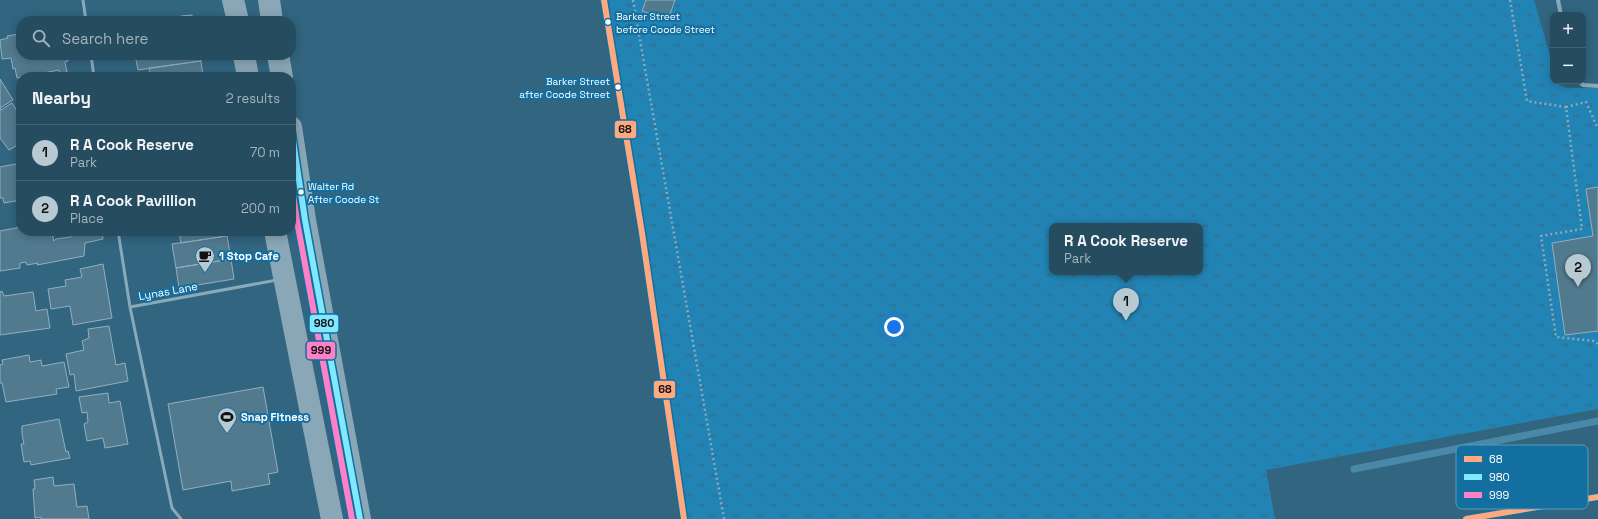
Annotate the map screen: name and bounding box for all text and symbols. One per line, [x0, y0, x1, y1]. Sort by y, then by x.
place label: Barker Street before Coode Street [616, 10, 715, 36]
map controls [1550, 12, 1586, 84]
button: + [1550, 12, 1586, 48]
search box [16, 16, 296, 60]
marker: Barker Street before Coode Street [603, 17, 613, 27]
icon: search [30, 27, 52, 49]
text: Search here [62, 29, 148, 48]
button: − [1550, 48, 1586, 84]
place label: Barker Street after Coode Street [519, 75, 610, 101]
marker: Barker Street after Coode Street [613, 82, 623, 92]
text: Nearby [32, 87, 91, 109]
text: 2 results [226, 90, 280, 107]
line badge: 68 [614, 120, 637, 139]
text: 68 [618, 122, 632, 136]
text: R A Cook Reserve [70, 135, 194, 154]
text: 1 [42, 144, 48, 161]
text: 70 m [250, 144, 280, 161]
text: Park [70, 154, 97, 171]
place label: Walter Rd After Coode St [308, 180, 380, 206]
marker: Walter Rd After Coode St [296, 187, 306, 197]
text: R A Cook Pavillion [70, 191, 196, 210]
text: 2 [41, 200, 49, 217]
text: 200 m [241, 200, 280, 217]
text: Place [70, 210, 104, 227]
popup [1049, 223, 1203, 275]
text: R A Cook Reserve [1064, 231, 1188, 250]
cafe icon: 1 Stop Cafe [194, 245, 216, 273]
place label: 1 Stop Cafe [219, 249, 279, 263]
text: Park [1064, 250, 1091, 267]
pin: 2 [1565, 254, 1591, 287]
street label: Lynas Lane [137, 279, 199, 303]
pin: 1 [1113, 288, 1139, 321]
line badge: 980 [309, 314, 339, 333]
text: 980 [314, 316, 334, 330]
your location [884, 317, 904, 337]
line badge: 999 [306, 341, 336, 360]
text: 999 [311, 343, 331, 357]
line badge: 68 [653, 380, 676, 399]
text: 68 [658, 382, 672, 396]
sports icon: Snap Fitness [216, 406, 238, 434]
place label: Snap Fitness [241, 410, 309, 424]
legend [1456, 445, 1588, 509]
text: 68 [1489, 452, 1503, 466]
text: 980 [1489, 470, 1510, 484]
text: 999 [1489, 488, 1509, 502]

